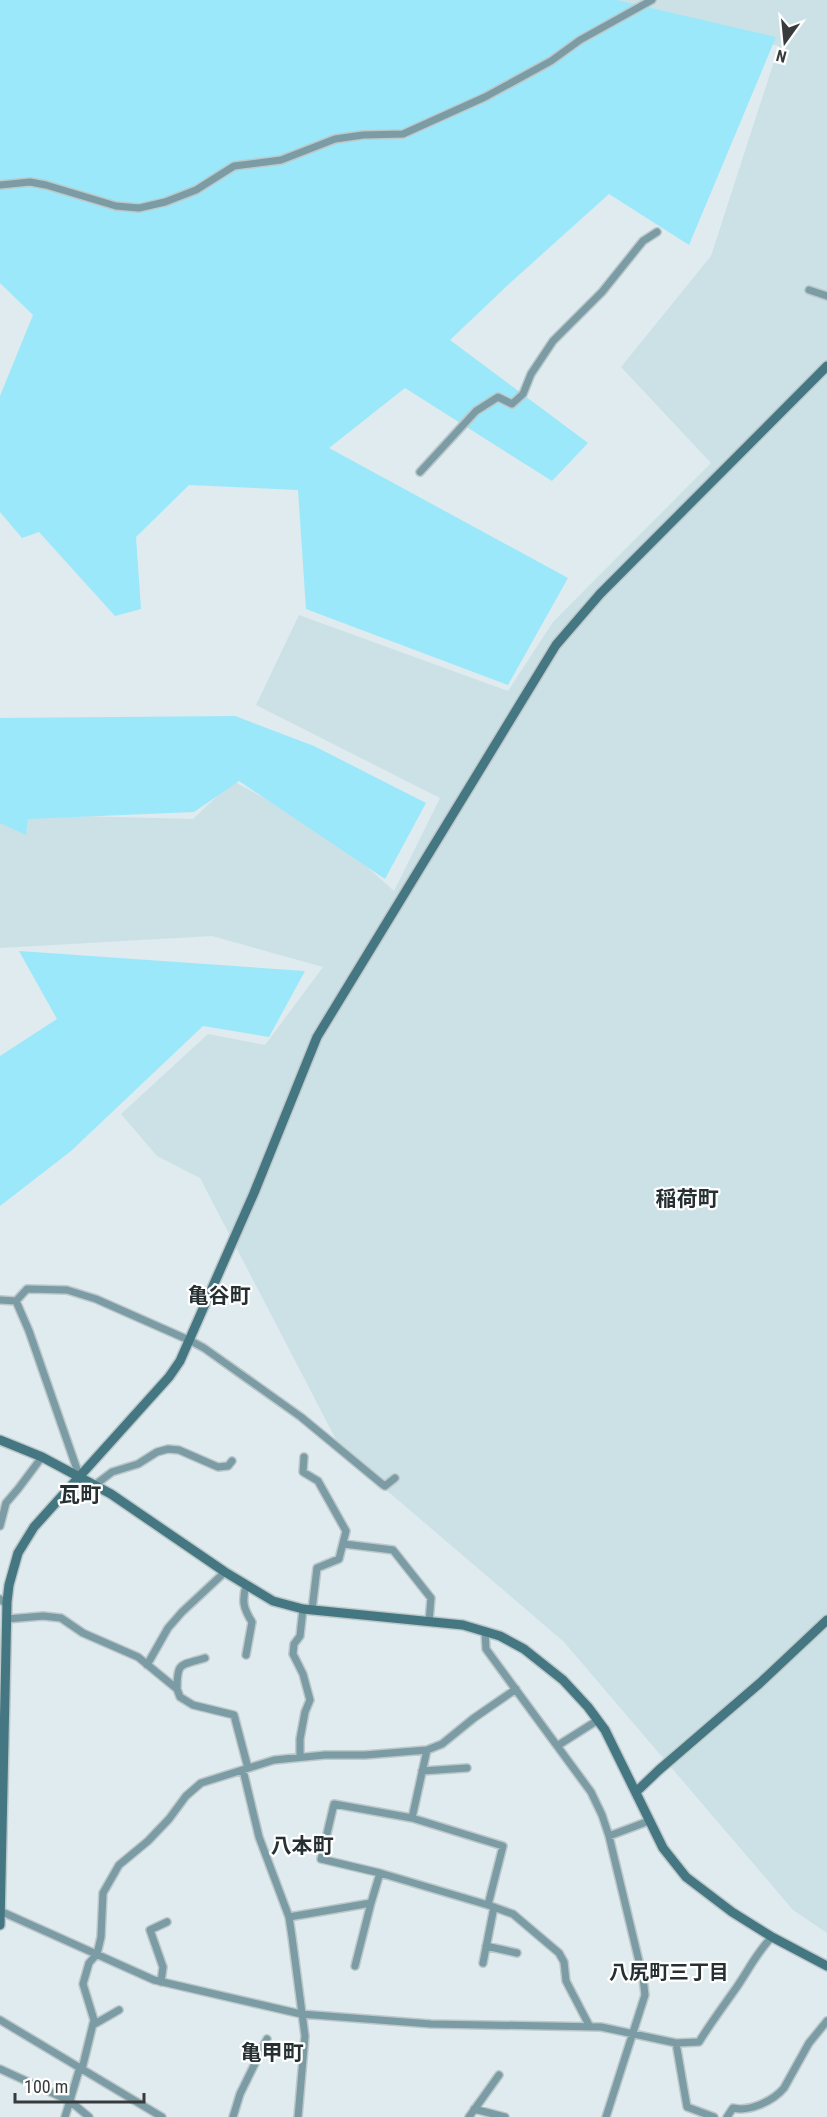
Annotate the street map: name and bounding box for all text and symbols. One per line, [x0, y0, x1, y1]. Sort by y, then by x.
north arrow [755, 12, 815, 72]
text: N [774, 46, 788, 66]
district label: 稲荷町 [656, 1187, 719, 1211]
district label: 亀谷町 [188, 1284, 251, 1308]
district label: 瓦町 [59, 1483, 101, 1507]
district label: 八本町 [271, 1834, 334, 1858]
district label: 八尻町三丁目 [609, 1960, 729, 1984]
district label: 亀甲町 [241, 2041, 304, 2065]
scale bar [15, 2066, 144, 2104]
text: 100 m [24, 2076, 68, 2097]

